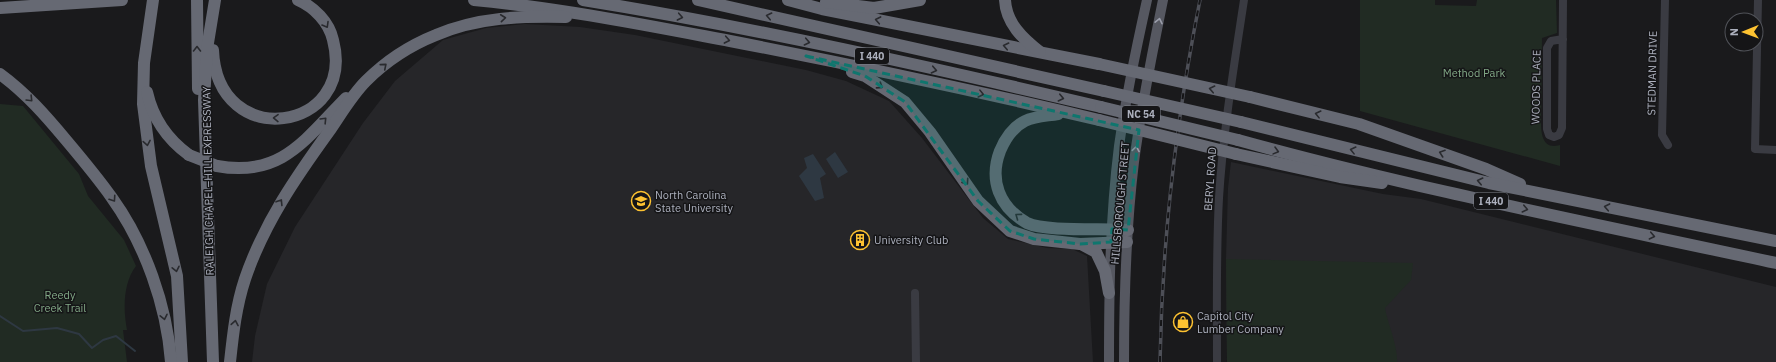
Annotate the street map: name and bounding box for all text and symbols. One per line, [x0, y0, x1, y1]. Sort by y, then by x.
one-way arrow [677, 12, 683, 21]
one-way arrow [766, 12, 773, 20]
north arrow [1724, 12, 1764, 52]
one-way arrow [500, 13, 506, 22]
one-way arrow [875, 16, 882, 24]
one-way arrow [1154, 18, 1162, 24]
one-way arrow [322, 21, 329, 28]
text: N [1727, 28, 1741, 36]
street label: STEDMAN DRIVE [1644, 31, 1660, 115]
one-way arrow [724, 36, 730, 44]
one-way arrow [804, 38, 811, 46]
one-way arrow [1002, 43, 1009, 51]
one-way arrow [193, 46, 201, 52]
road number: I 440 [855, 48, 889, 64]
street label: WOODS PLACE [1528, 50, 1544, 124]
one-way arrow [379, 64, 387, 71]
one-way arrow [931, 65, 938, 73]
park label: Method Park [1443, 66, 1505, 80]
one-way arrow [876, 81, 883, 89]
street label: RALEIGH CHAPEL–HILL EXPRESSWAY [199, 86, 217, 276]
one-way arrow [1209, 86, 1215, 94]
one-way arrow [977, 89, 984, 97]
one-way arrow [1058, 93, 1065, 101]
one-way arrow [25, 94, 33, 102]
road number: NC 54 [1122, 106, 1160, 122]
one-way arrow [1315, 110, 1322, 119]
one-way arrow [273, 114, 279, 123]
one-way arrow [319, 117, 327, 125]
one-way arrow [142, 140, 151, 146]
street label: HILLSBOROUGH STREET [1108, 140, 1132, 265]
one-way arrow [1131, 146, 1140, 152]
one-way arrow [1272, 146, 1279, 154]
one-way arrow [1350, 146, 1357, 154]
street label: BERYL ROAD [1201, 147, 1219, 211]
one-way arrow [1439, 150, 1446, 158]
one-way arrow [1476, 177, 1483, 185]
one-way arrow [961, 178, 968, 185]
place label: North Carolina State University [655, 188, 733, 215]
school or university icon: North Carolina State University [630, 190, 652, 212]
road number: I 440 [1474, 193, 1508, 209]
one-way arrow [108, 195, 116, 202]
one-way arrow [275, 199, 283, 206]
one-way arrow [1604, 203, 1610, 212]
one-way arrow [1522, 204, 1528, 212]
one-way arrow [1015, 214, 1022, 221]
building icon: University Club [849, 229, 871, 251]
one-way arrow [1649, 232, 1655, 240]
place label: University Club [874, 233, 948, 247]
one-way arrow [171, 266, 179, 273]
park label: Reedy Creek Trail [34, 288, 86, 315]
place label: Capitol City Lumber Company [1197, 309, 1284, 336]
shop icon: Capitol City Lumber Company [1172, 311, 1194, 333]
one-way arrow [160, 314, 168, 321]
one-way arrow [230, 320, 239, 326]

